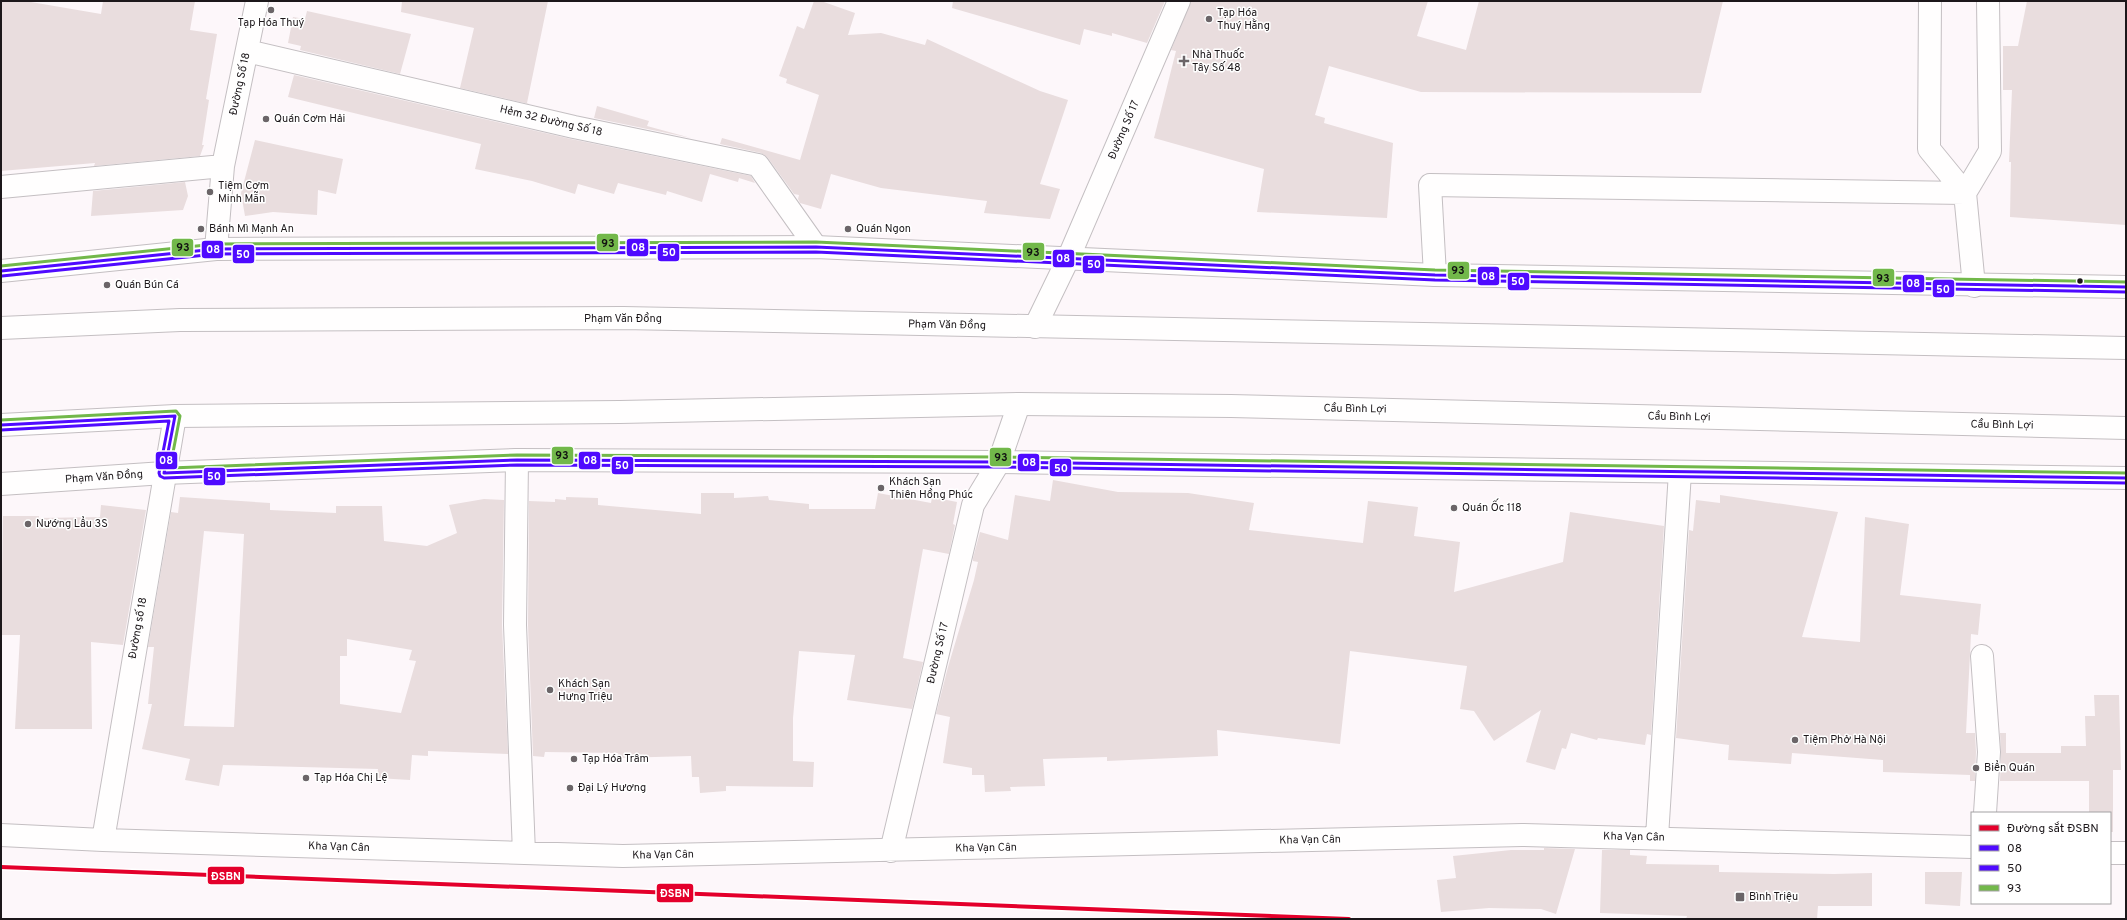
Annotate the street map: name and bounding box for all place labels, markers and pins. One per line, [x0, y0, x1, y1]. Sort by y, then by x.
marker: Tạp Hóa Thuý [266, 5, 276, 15]
place label: Tạp Hóa Thuý Hằng [1217, 6, 1270, 33]
marker: Tạp Hóa Thuý Hằng [1204, 14, 1214, 24]
place label: Tạp Hóa Thuý [238, 16, 305, 30]
place label: Nhà Thuốc Tây Số 48 [1192, 48, 1245, 75]
marker: Nhà Thuốc Tây Số 48 [1179, 56, 1189, 66]
place label: Quán Cơm Hải [274, 112, 345, 126]
marker: Quán Cơm Hải [261, 114, 271, 124]
place label: Tiệm Cơm Minh Mẫn [218, 179, 269, 206]
marker: Tiệm Cơm Minh Mẫn [205, 187, 215, 197]
place label: Bánh Mì Mạnh An [209, 222, 294, 236]
place label: Quán Ngon [856, 222, 911, 236]
marker: Bánh Mì Mạnh An [196, 224, 206, 234]
marker: Quán Ngon [843, 224, 853, 234]
unlabelled marker [2075, 276, 2085, 286]
place label: Quán Bún Cá [115, 278, 179, 292]
marker: Quán Bún Cá [102, 280, 112, 290]
place label: Khách Sạn Thiên Hồng Phúc [889, 475, 973, 502]
marker: Khách Sạn Thiên Hồng Phúc [876, 483, 886, 493]
place label: Quán Ốc 118 [1462, 498, 1522, 515]
marker: Quán Ốc 118 [1449, 503, 1459, 513]
place label: Nướng Lẩu 3S [36, 516, 108, 531]
marker: Nướng Lẩu 3S [23, 519, 33, 529]
place label: Khách Sạn Hưng Triệu [558, 677, 613, 704]
marker: Khách Sạn Hưng Triệu [545, 685, 555, 695]
place label: Tiệm Phở Hà Nội [1803, 733, 1886, 747]
marker: Tiệm Phở Hà Nội [1790, 735, 1800, 745]
place label: Tạp Hóa Trâm [582, 752, 649, 766]
marker: Tạp Hóa Trâm [569, 754, 579, 764]
place label: Biển Quán [1984, 760, 2035, 775]
marker: Biển Quán [1971, 763, 1981, 773]
place label: Tạp Hóa Chị Lệ [314, 771, 387, 785]
marker: Tạp Hóa Chị Lệ [301, 773, 311, 783]
place label: Đại Lý Hương [578, 781, 646, 795]
marker: Đại Lý Hương [565, 783, 575, 793]
place label: Bình Triệu [1749, 890, 1798, 904]
marker: Bình Triệu [1734, 891, 1746, 903]

